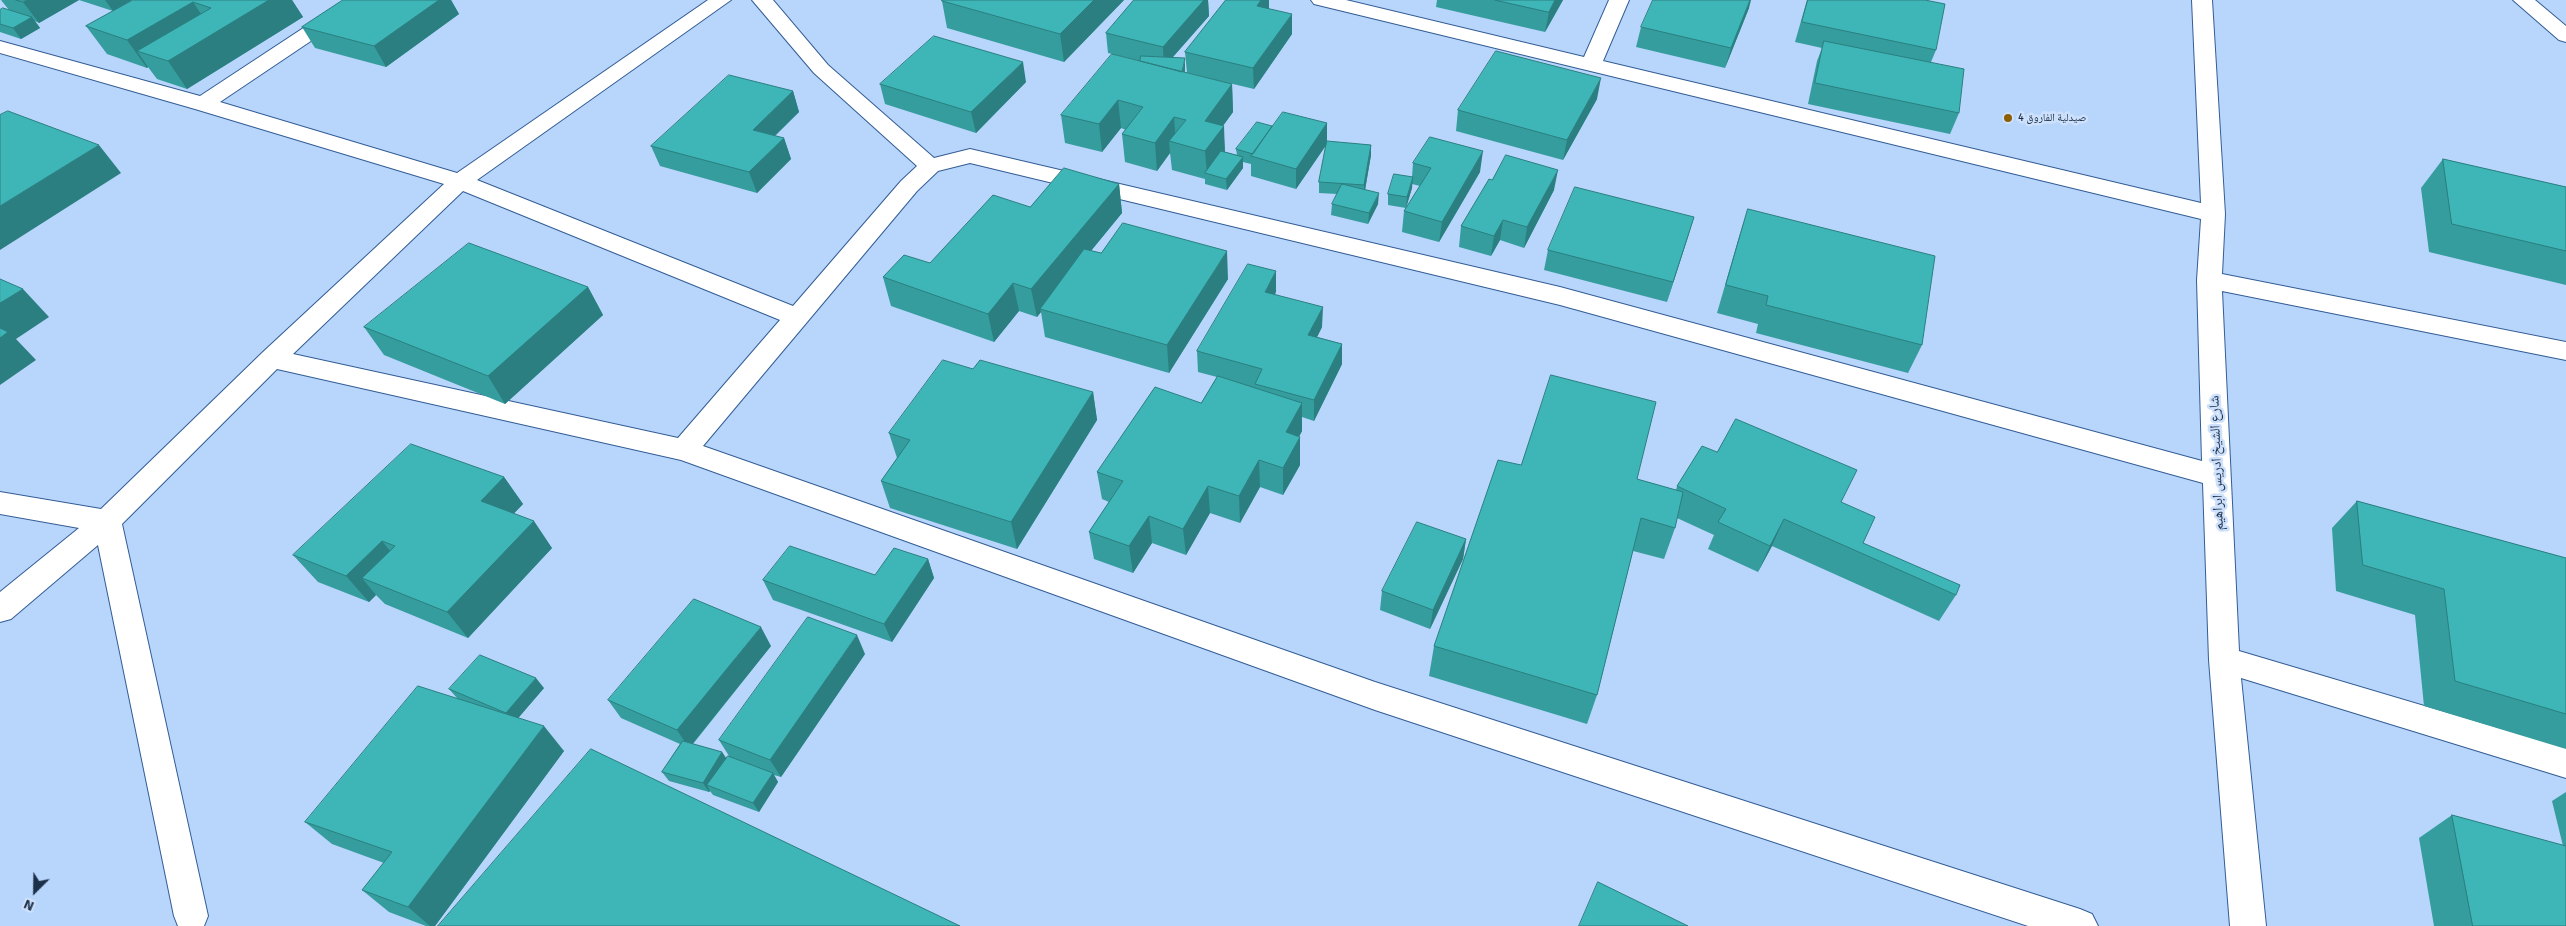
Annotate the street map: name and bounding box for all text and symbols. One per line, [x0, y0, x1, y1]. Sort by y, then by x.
place label: صيدلية الفاروق 4 [2018, 111, 2086, 125]
marker: صيدلية الفاروق 4 [2002, 112, 2014, 124]
street label: شارع الشيخ ادريس ابراهيم [2206, 395, 2228, 531]
north arrow [10, 866, 60, 916]
text: N [21, 896, 37, 915]

